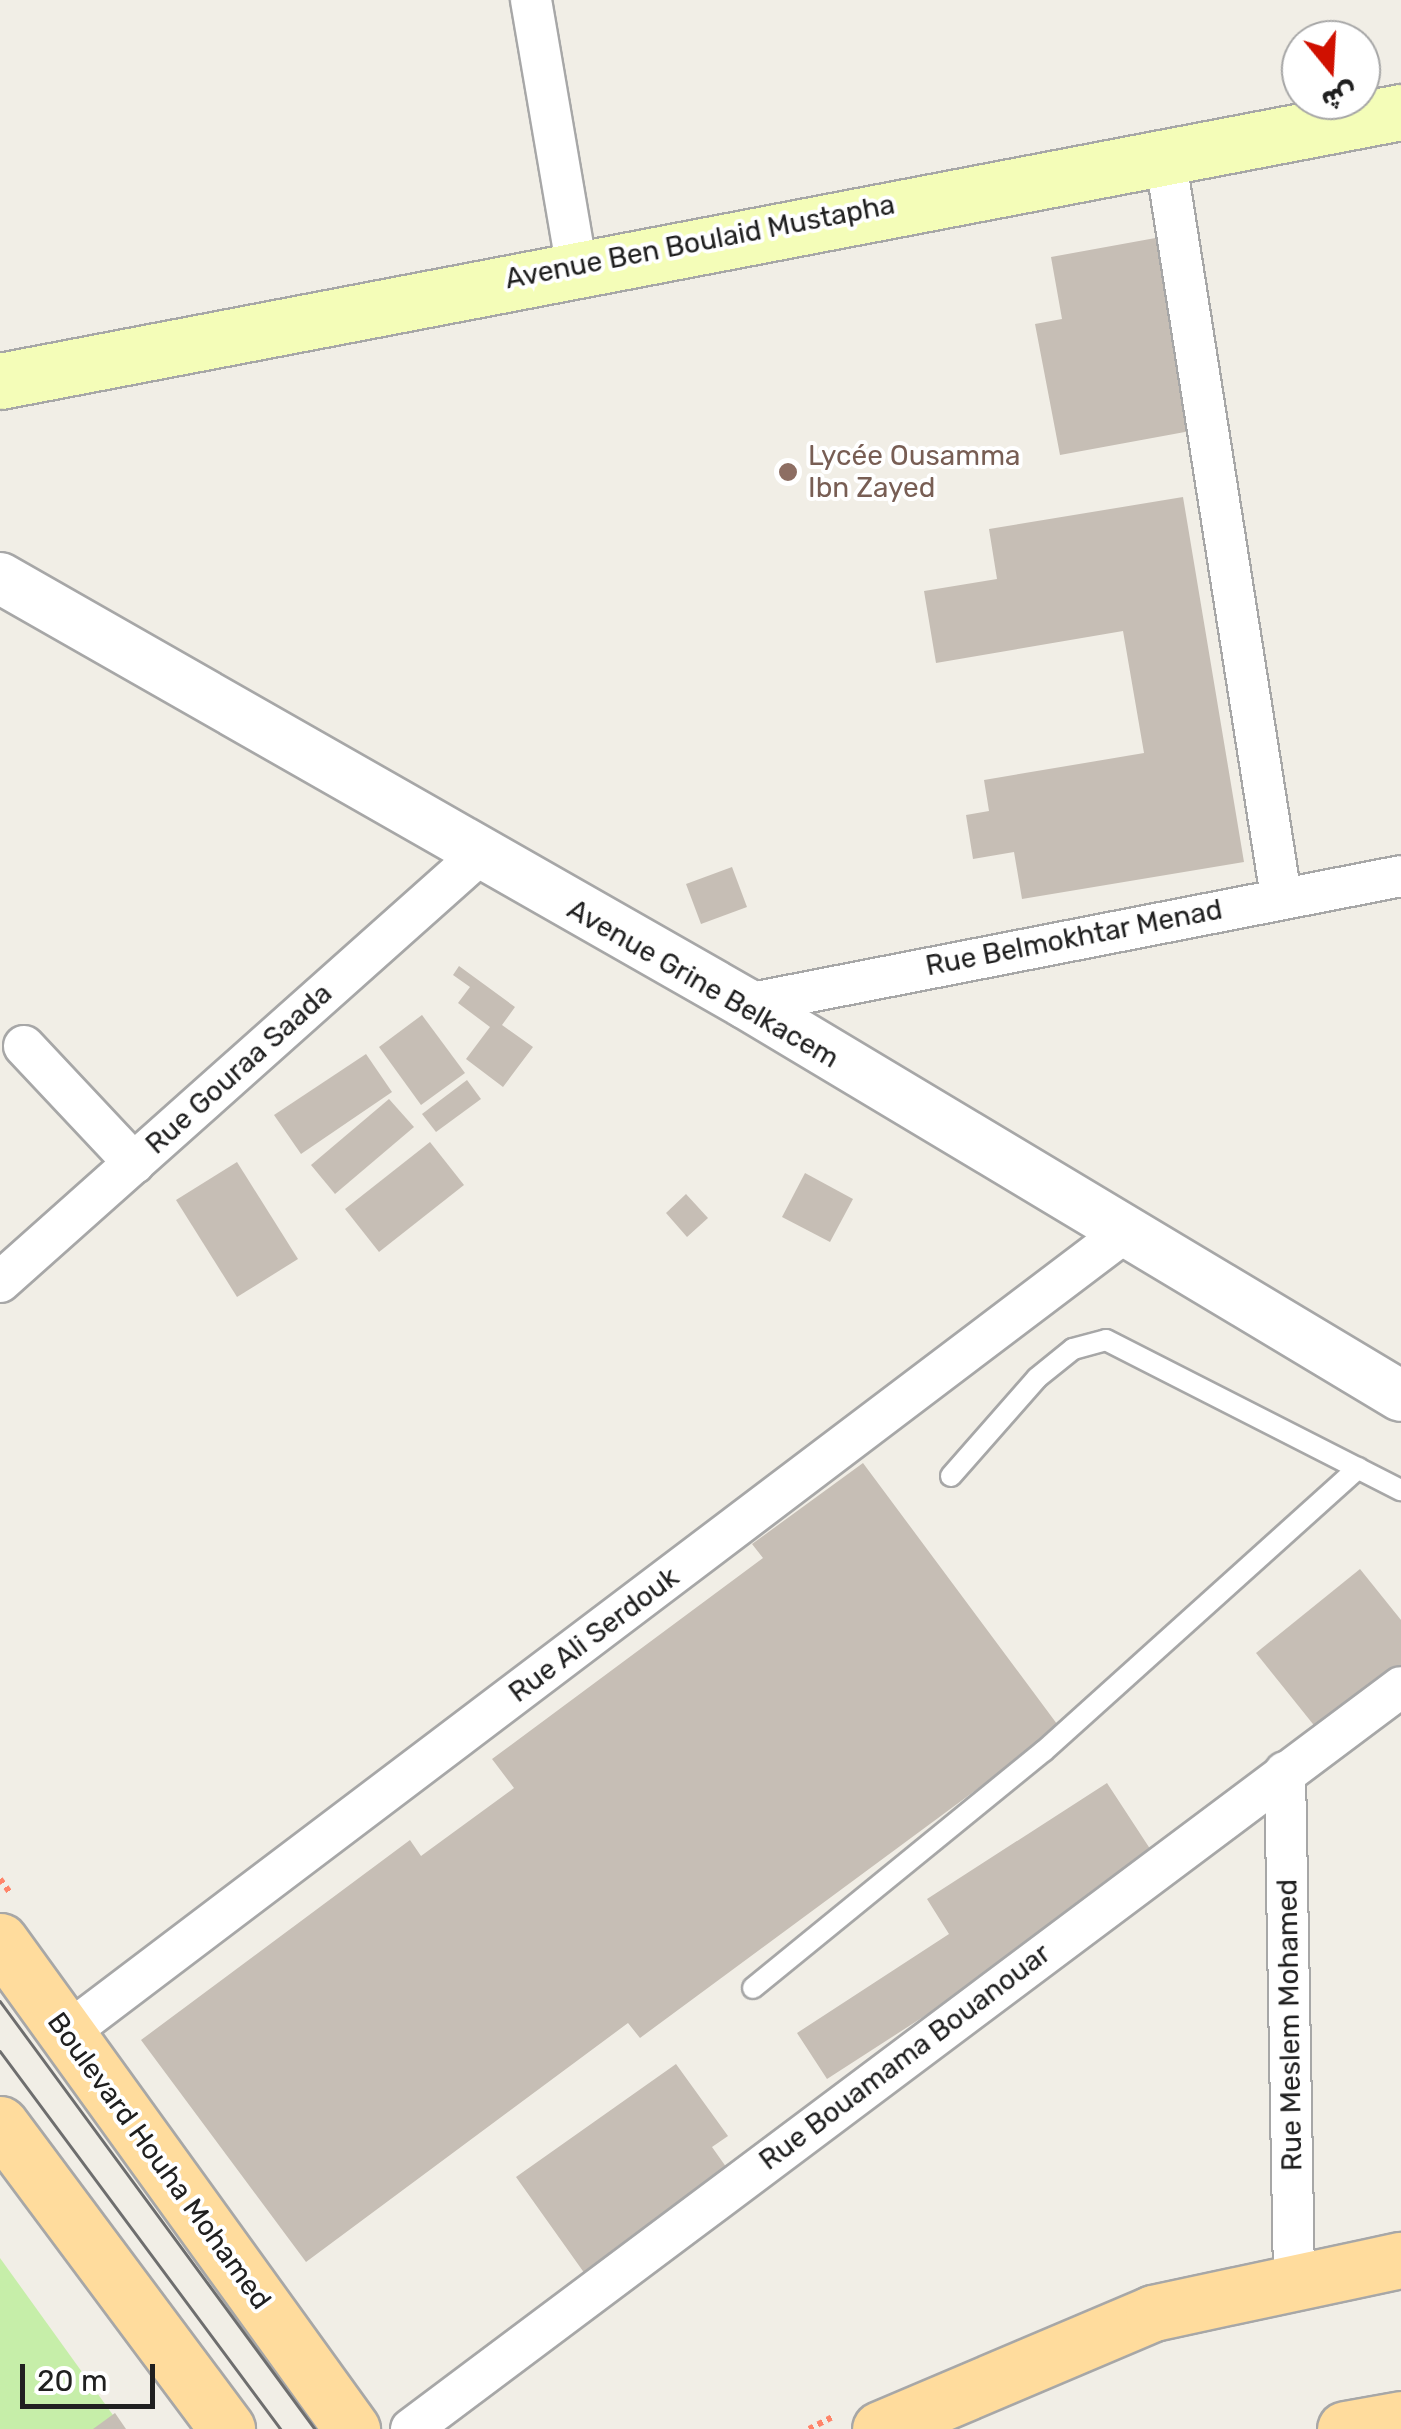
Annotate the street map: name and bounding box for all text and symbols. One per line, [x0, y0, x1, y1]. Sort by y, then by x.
north arrow [1281, 20, 1381, 120]
text: ش [1318, 76, 1362, 118]
street label: Avenue Ben Boulaid Mustapha [502, 188, 898, 296]
place label: Lycée Ousamma Ibn Zayed [808, 439, 1020, 505]
marker: Lycée Ousamma Ibn Zayed [777, 461, 799, 483]
street label: Avenue Grine Belkacem [561, 893, 845, 1075]
street label: Rue Belmokhtar Menad [923, 893, 1225, 983]
street label: Rue Gouraa Saada [139, 977, 339, 1161]
street label: Rue Ali Serdouk [502, 1560, 686, 1710]
street label: Rue Meslem Mohamed [1271, 1879, 1309, 2171]
street label: Rue Bouamama Bouanouar [753, 1937, 1057, 2177]
street label: Boulevard Houha Mohamed [40, 2006, 278, 2316]
scale bar [25, 2344, 160, 2406]
text: 20 m [37, 2363, 108, 2399]

